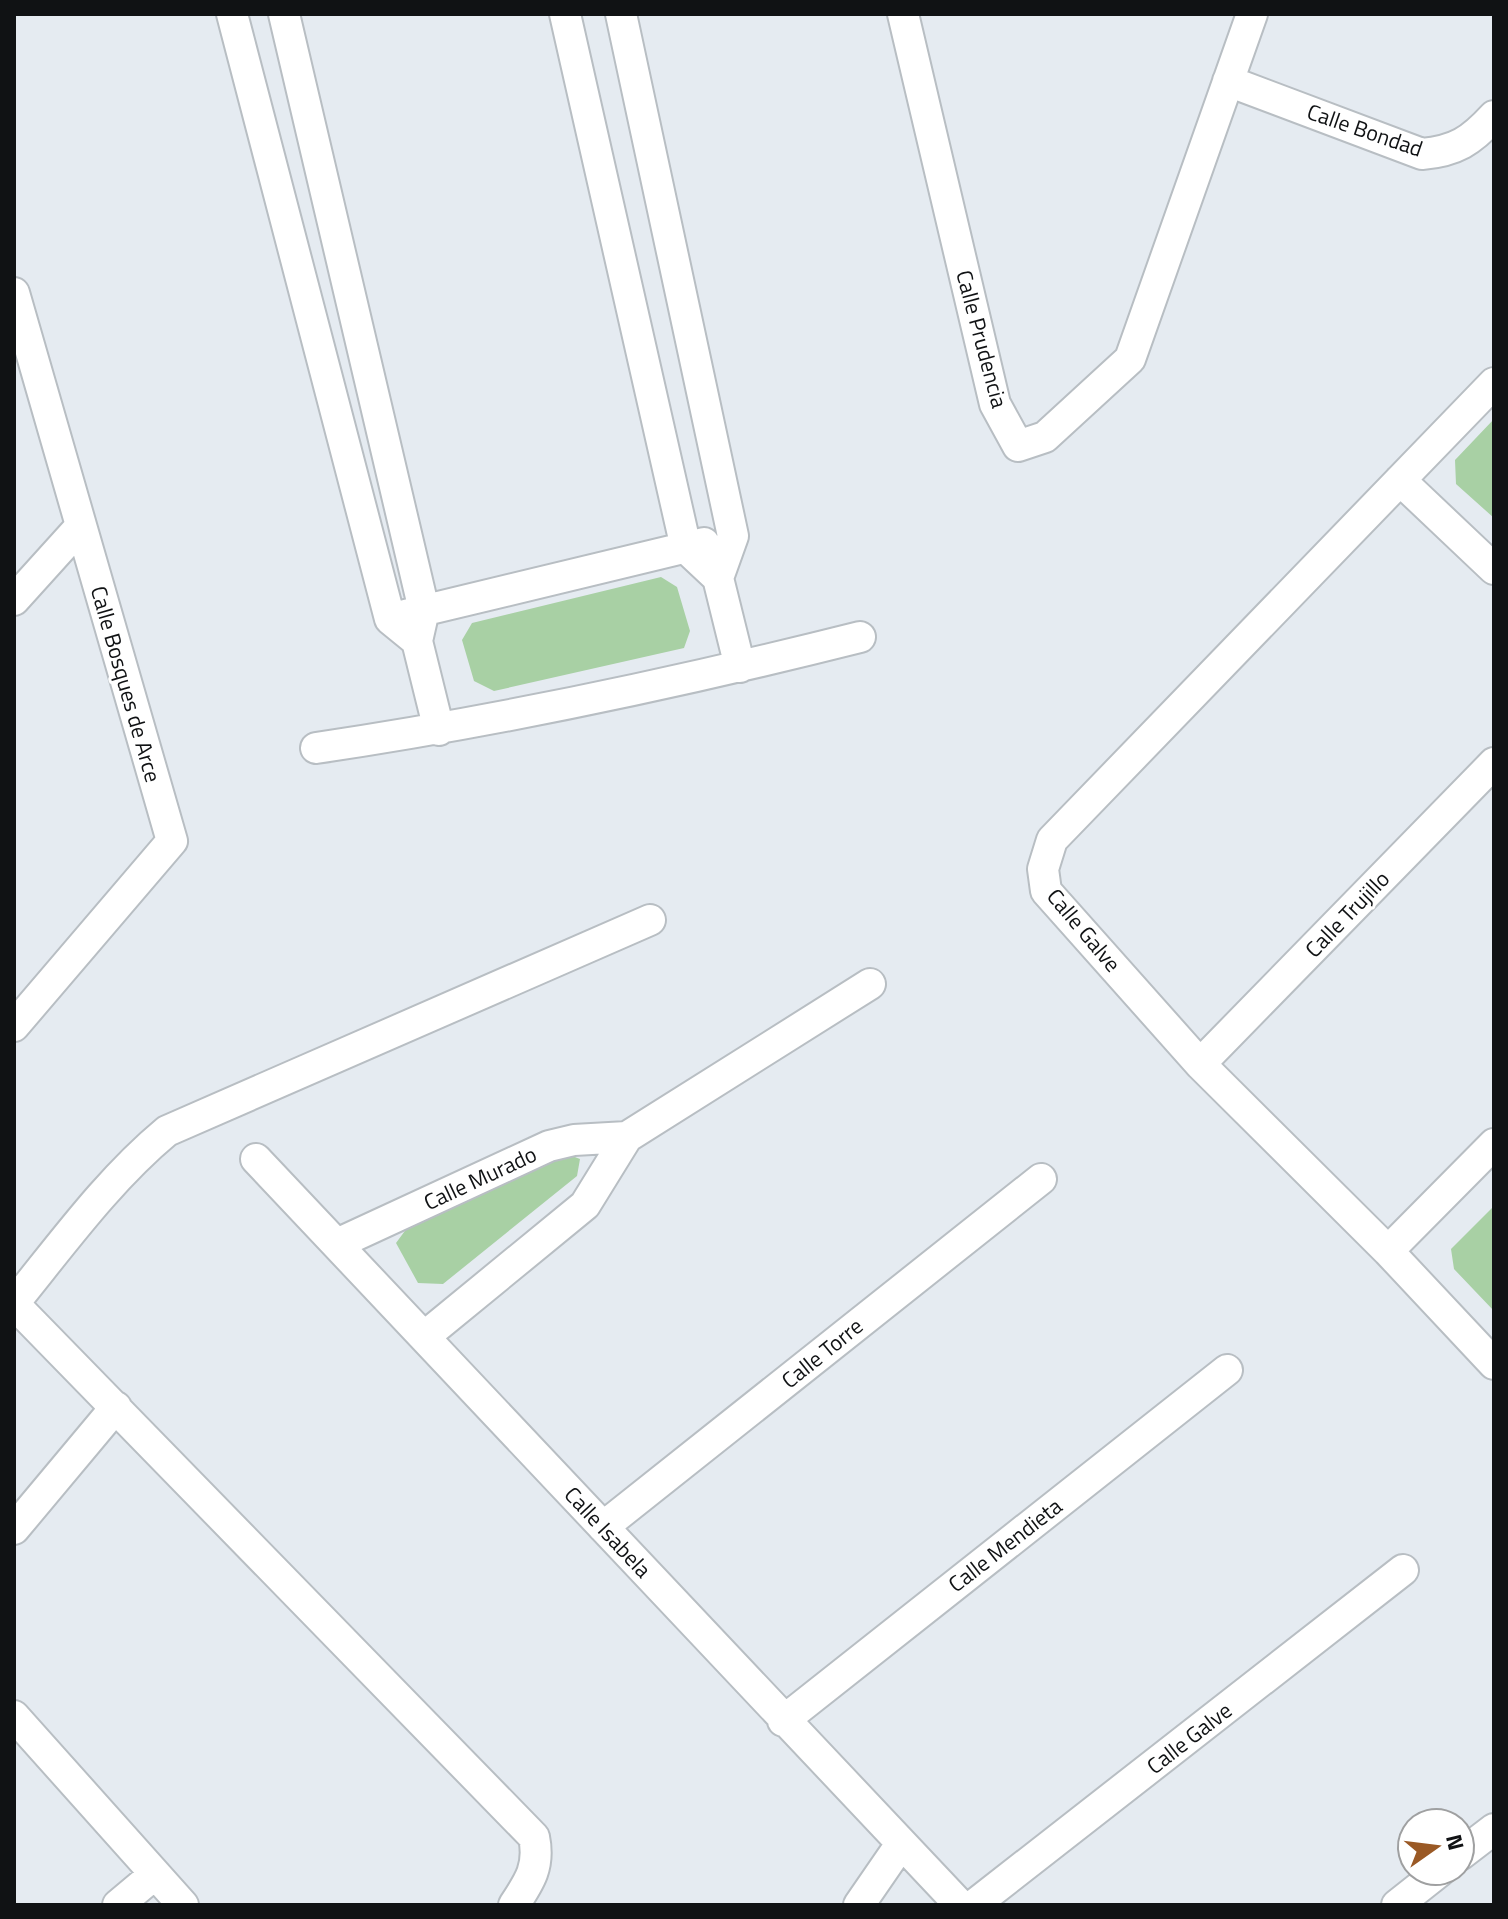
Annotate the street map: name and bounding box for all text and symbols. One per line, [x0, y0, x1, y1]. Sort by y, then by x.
street label: Calle Bondad [1303, 94, 1427, 166]
street label: Calle Prudencia [947, 266, 1017, 412]
street label: Calle Bosques de Arce [82, 582, 170, 786]
street label: Calle Trujillo [1297, 863, 1397, 965]
street label: Calle Galve [1039, 881, 1129, 979]
street label: Calle Murado [418, 1137, 542, 1219]
street label: Calle Torre [774, 1309, 870, 1397]
street label: Calle Isabela [557, 1479, 659, 1585]
street label: Calle Mendieta [941, 1490, 1069, 1600]
street label: Calle Galve [1139, 1694, 1239, 1782]
north arrow [1396, 1807, 1476, 1887]
text: N [1437, 1831, 1474, 1854]

